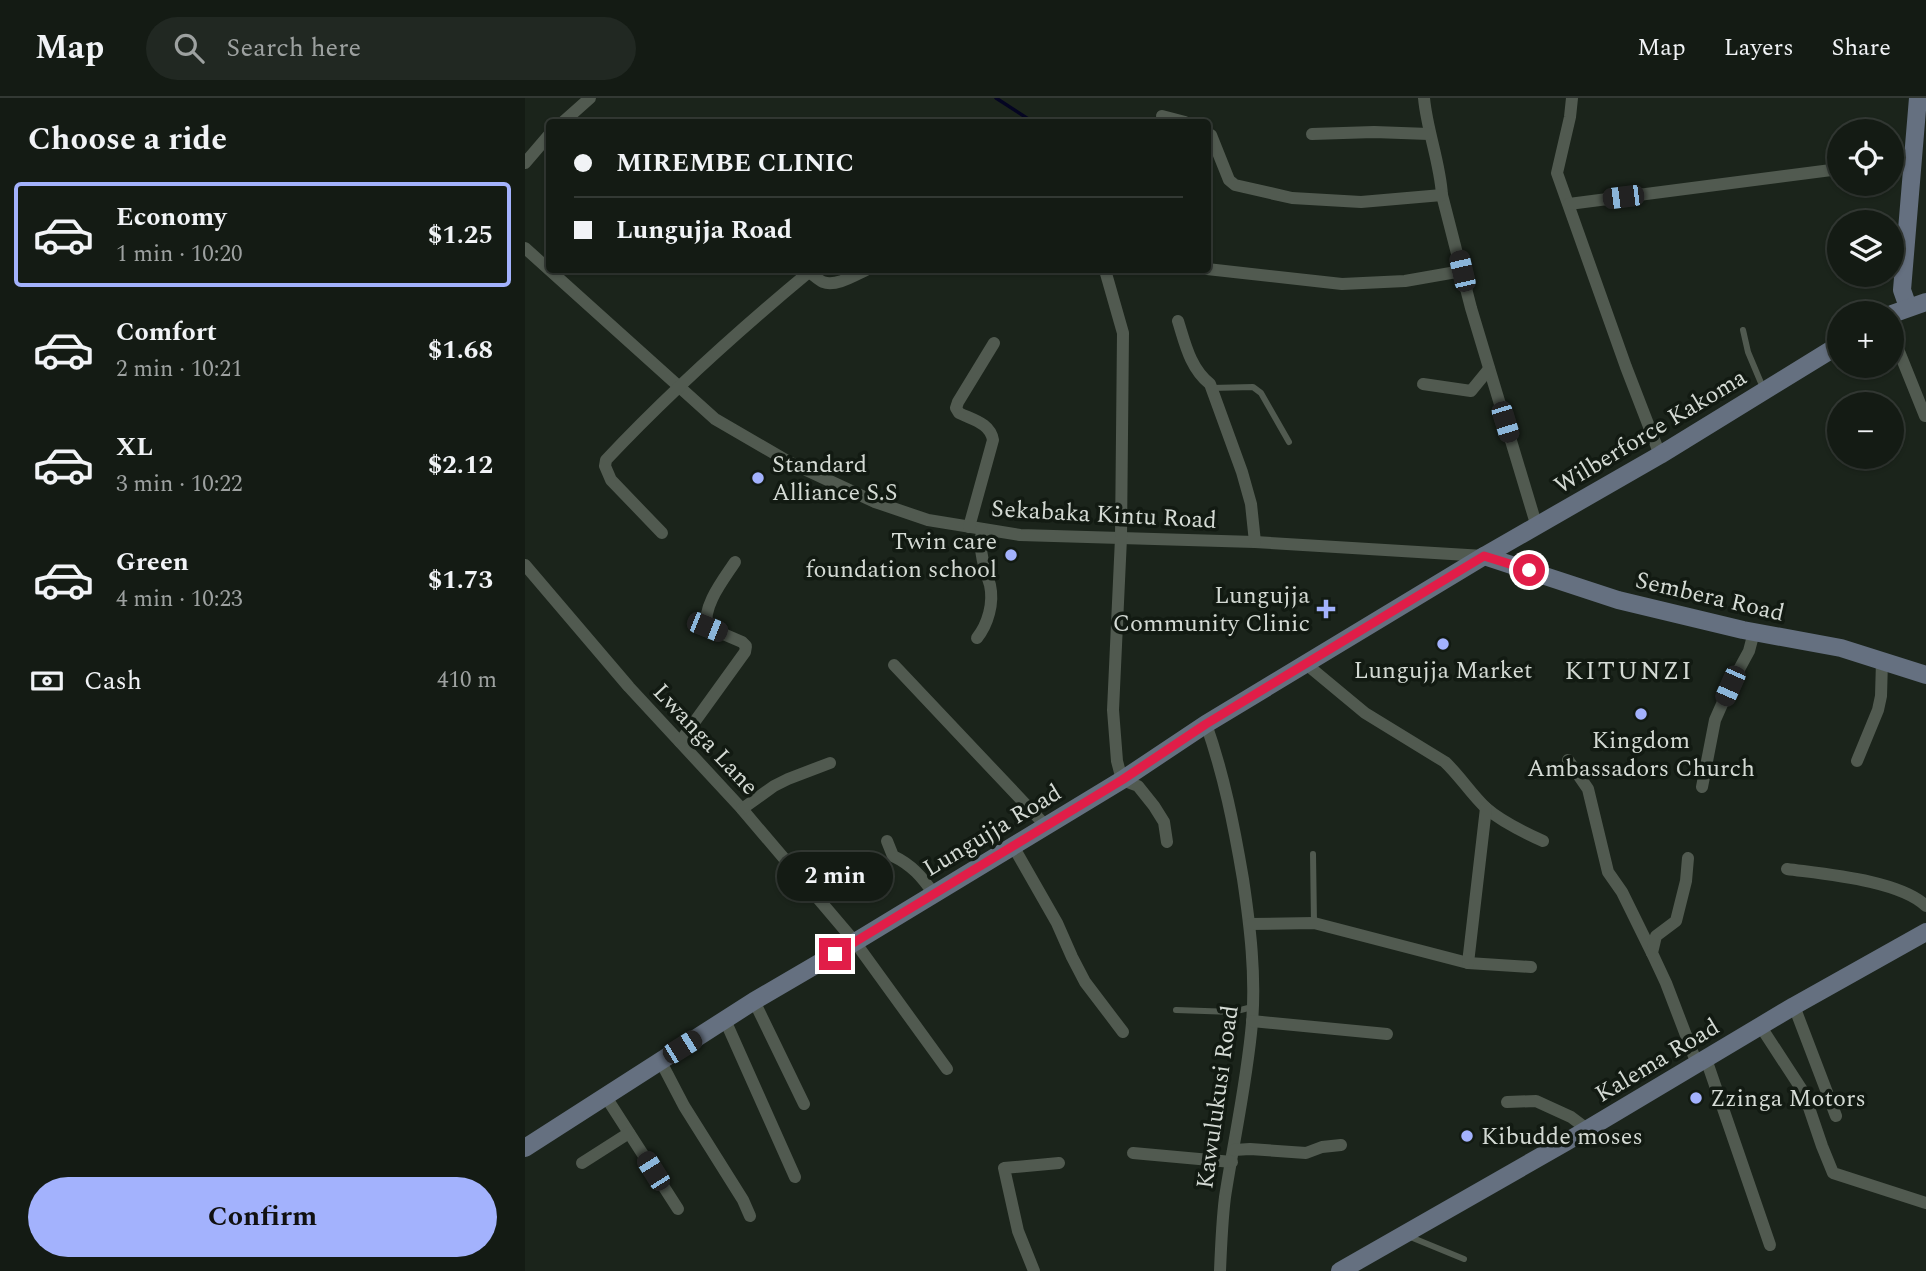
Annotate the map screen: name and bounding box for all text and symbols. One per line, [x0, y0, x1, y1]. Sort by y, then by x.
search box [146, 17, 636, 80]
text: Map [35, 23, 104, 73]
text: Search here [226, 28, 361, 68]
icon: search [170, 29, 208, 67]
text: Map [1637, 30, 1686, 66]
text: Layers [1724, 30, 1794, 66]
text: Share [1832, 30, 1891, 66]
text: Choose a ride [28, 115, 227, 164]
map controls [1827, 119, 1904, 469]
button: locate [1827, 119, 1904, 196]
text: MIREMBE CLINIC [616, 143, 854, 183]
car [1601, 184, 1646, 210]
text: Economy [116, 197, 226, 237]
icon: car [32, 203, 95, 266]
text: Lungujja Road [616, 210, 792, 250]
button: layers [1827, 210, 1904, 287]
text: $1.25 [428, 215, 493, 255]
text: 1 min · 10:20 [116, 237, 243, 272]
car [1448, 248, 1477, 294]
button: + [1827, 301, 1904, 378]
text: Comfort [116, 312, 217, 352]
icon: car [32, 318, 95, 381]
text: $1.68 [428, 330, 493, 370]
text: 2 min · 10:21 [116, 352, 243, 387]
street label: Wilberforce Kakoma [1547, 360, 1754, 504]
button: − [1827, 392, 1904, 469]
car [1489, 399, 1522, 445]
text: XL [116, 427, 153, 467]
icon: car [32, 433, 95, 496]
text: $2.12 [428, 445, 493, 485]
place label: Standard Alliance S.S [772, 447, 897, 511]
text: 3 min · 10:22 [116, 467, 243, 502]
marker: Standard Alliance S.S [750, 470, 766, 486]
street label: Sekabaka Kintu Road [990, 491, 1218, 539]
place label: Twin care foundation school [805, 524, 997, 588]
text: Green [116, 542, 189, 582]
marker: Twin care foundation school [1003, 547, 1019, 563]
icon: car [32, 548, 95, 611]
route start [1513, 554, 1545, 586]
text: $1.73 [428, 560, 493, 600]
street label: Sembera Road [1632, 562, 1788, 632]
place label: Lungujja Community Clinic [1113, 578, 1310, 642]
text: 4 min · 10:23 [116, 582, 243, 617]
marker: Lungujja Community Clinic [1316, 599, 1336, 619]
car [684, 609, 731, 645]
marker: Lungujja Market [1435, 636, 1451, 652]
district label: KITUNZI [1565, 651, 1693, 691]
place label: Lungujja Market [1353, 653, 1533, 689]
text: Cash [84, 661, 142, 701]
icon: cash [28, 662, 66, 700]
text: 410 m [437, 663, 497, 698]
car [1712, 663, 1749, 709]
street label: Lwanga Lane [644, 676, 767, 804]
marker: Kingdom Ambassadors Church [1633, 706, 1649, 722]
place label: Kingdom Ambassadors Church [1527, 723, 1755, 787]
street label: Lungujja Road [916, 775, 1069, 886]
callout: 2 min [777, 852, 893, 902]
text: 2 min [804, 859, 866, 894]
route end [819, 938, 851, 970]
street label: Kawulukusi Road [1187, 1003, 1249, 1191]
street label: Kalema Road [1588, 1010, 1727, 1112]
car [659, 1027, 706, 1067]
place label: Zzinga Motors [1710, 1081, 1866, 1117]
marker: Zzinga Motors [1688, 1090, 1704, 1106]
place label: Kibudde moses [1481, 1119, 1643, 1155]
marker: Kibudde moses [1459, 1128, 1475, 1144]
car [633, 1148, 674, 1194]
button: Confirm [28, 1177, 497, 1257]

